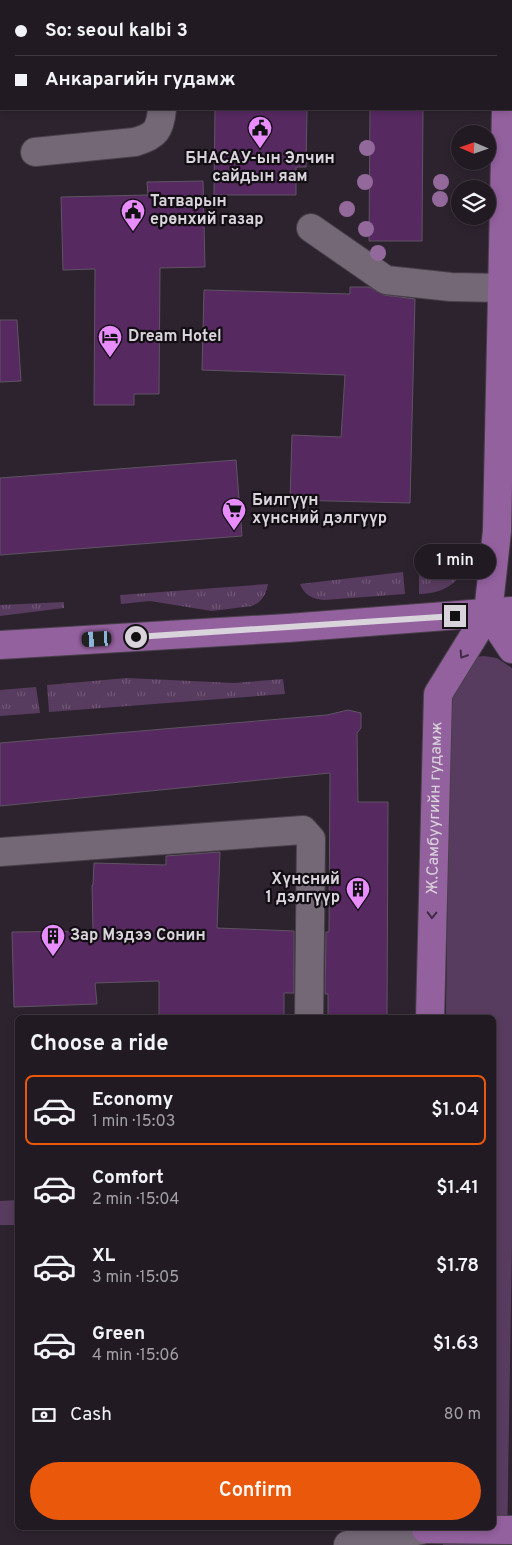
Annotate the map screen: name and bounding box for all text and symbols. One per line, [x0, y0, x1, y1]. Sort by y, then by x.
text: So: seoul kalbi 3 [45, 19, 188, 43]
text: Анкарагийн гудамж [45, 68, 236, 92]
public building icon: БНАСАУ-ын Элчин сайдын яам [247, 115, 273, 149]
north arrow [451, 125, 496, 170]
map controls [451, 125, 496, 225]
place label: БНАСАУ-ын Элчин сайдын яам [185, 149, 335, 187]
button: layers [451, 180, 496, 225]
place label: Татварын ерөнхий газар [150, 192, 264, 230]
public building icon: Татварын ерөнхий газар [120, 198, 146, 232]
hotel icon: Dream Hotel [97, 324, 123, 358]
place label: Dream Hotel [128, 327, 222, 347]
place label: Билгүүн хүнсний дэлгүүр [252, 491, 387, 529]
supermarket icon: Билгүүн хүнсний дэлгүүр [221, 497, 247, 531]
callout: 1 min [414, 544, 496, 578]
text: 1 min [436, 551, 474, 571]
route end [444, 605, 466, 627]
route start [125, 626, 147, 648]
car [81, 631, 112, 647]
one-way arrow [459, 649, 469, 658]
street label: Ж.Самбуугийн гудамж [423, 721, 447, 895]
place label: Хүнсний 1 дэлгүүр [266, 870, 340, 908]
building icon: Хүнсний 1 дэлгүүр [345, 876, 371, 910]
one-way arrow [427, 912, 437, 919]
building icon: Зар Мэдээ Сонин [40, 923, 66, 957]
place label: Зар Мэдээ Сонин [70, 926, 206, 946]
text: Choose a ride [30, 1031, 168, 1058]
icon: car [32, 1088, 77, 1133]
text: Economy [92, 1088, 173, 1112]
text: $1.04 [431, 1098, 479, 1122]
text: 1 min · 15:03 [92, 1112, 175, 1132]
icon: car [32, 1166, 77, 1211]
text: Comfort [92, 1166, 164, 1190]
text: $1.41 [436, 1176, 479, 1200]
text: 2 min · 15:04 [92, 1190, 179, 1210]
icon: car [32, 1244, 77, 1289]
text: XL [92, 1244, 115, 1268]
text: $1.78 [436, 1254, 479, 1278]
text: 3 min · 15:05 [92, 1268, 179, 1288]
icon: car [32, 1322, 77, 1367]
text: Green [92, 1322, 145, 1346]
text: $1.63 [433, 1332, 479, 1356]
text: 4 min · 15:06 [92, 1346, 179, 1366]
icon: cash [30, 1401, 58, 1429]
text: Cash [70, 1403, 112, 1427]
text: 80 m [444, 1405, 481, 1425]
button: Confirm [30, 1462, 481, 1520]

